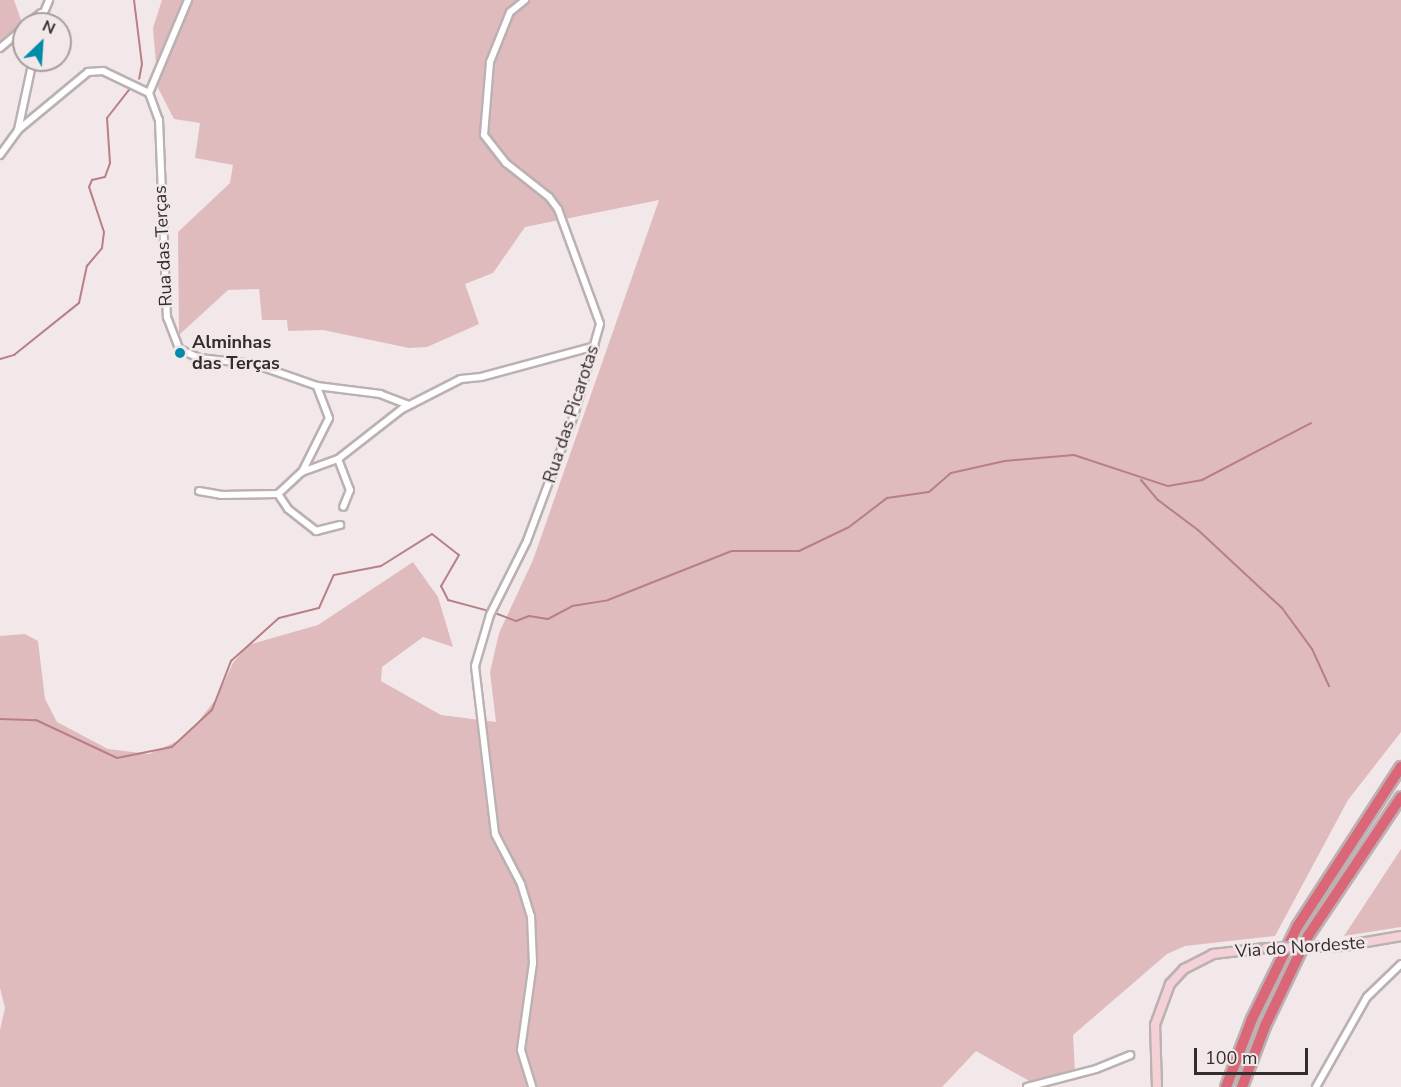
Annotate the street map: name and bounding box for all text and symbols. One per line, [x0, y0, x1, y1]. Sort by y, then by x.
north arrow [12, 12, 72, 72]
text: N [39, 15, 59, 40]
street label: Rua das Terças [149, 185, 177, 307]
place label: Alminhas das Terças [192, 332, 280, 374]
street label: Rua das Picarotas [539, 342, 603, 486]
marker: Alminhas das Terças [173, 346, 187, 360]
street label: Via do Nordeste [1234, 932, 1366, 962]
scale bar [1197, 1036, 1311, 1074]
text: 100 m [1205, 1046, 1257, 1070]

